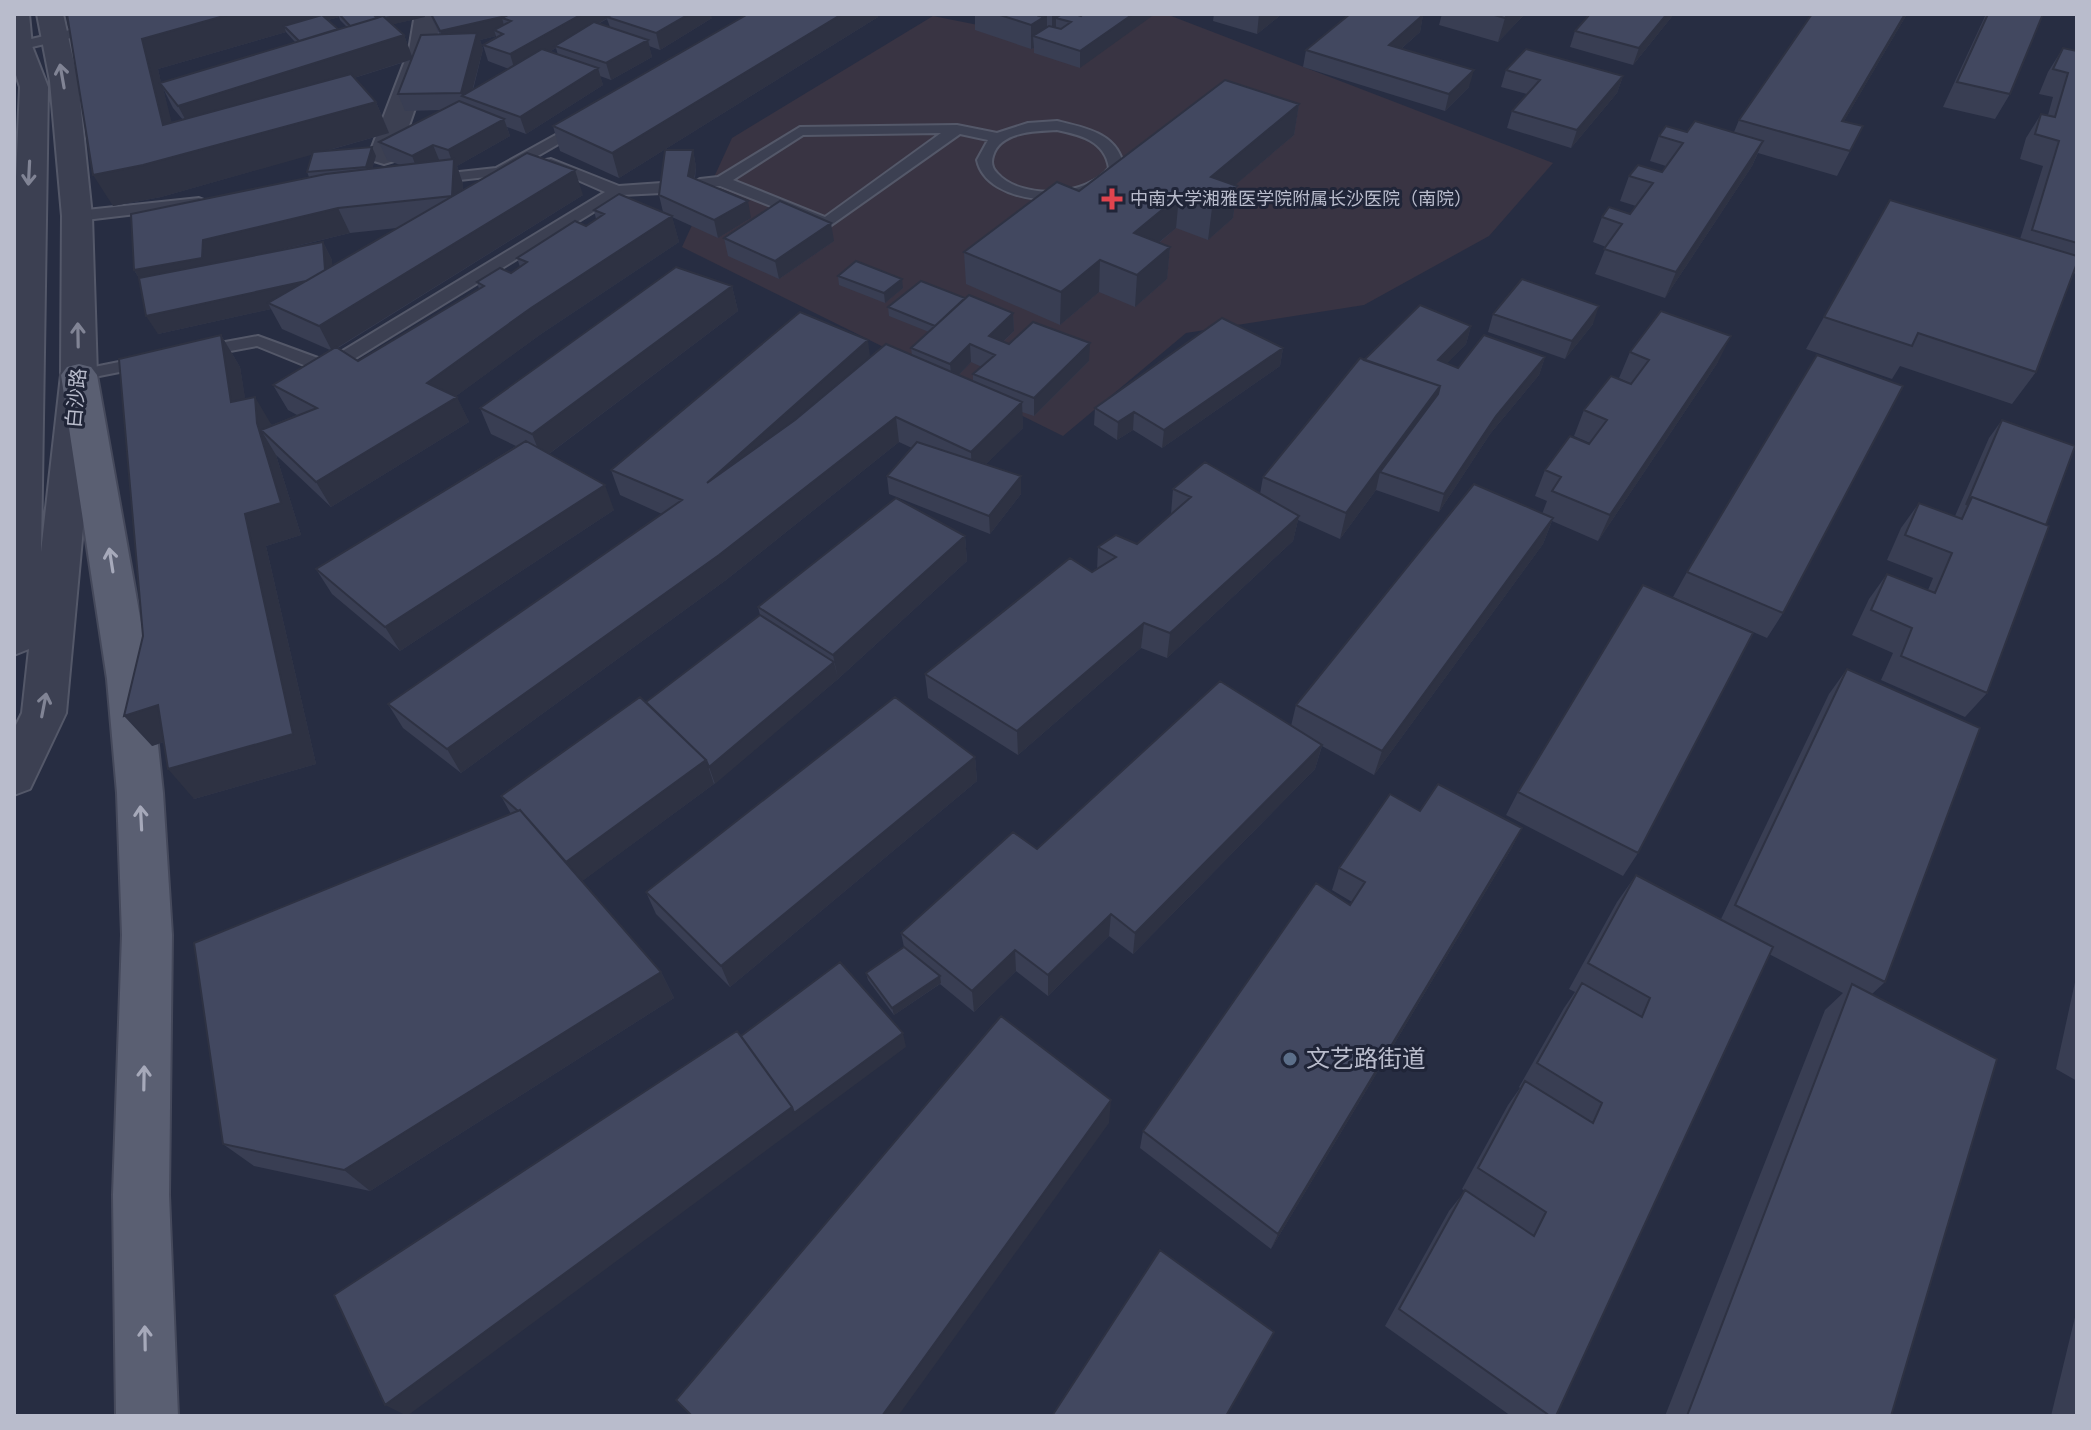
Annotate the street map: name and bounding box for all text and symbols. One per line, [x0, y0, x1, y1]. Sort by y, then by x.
one-way arrow [54, 64, 69, 89]
one-way arrow [22, 159, 37, 186]
place label: 中南大学湘雅医学院附属长沙医院（南院） [1130, 186, 1472, 210]
marker: 中南大学湘雅医学院附属长沙医院（南院） [1101, 188, 1123, 210]
one-way arrow [71, 322, 86, 349]
street label: 白沙路 [59, 367, 92, 429]
one-way arrow [103, 548, 118, 573]
one-way arrow [38, 693, 53, 718]
one-way arrow [133, 805, 148, 832]
place label: 文艺路街道 [1306, 1041, 1426, 1074]
marker: 文艺路街道 [1281, 1050, 1299, 1068]
one-way arrow [136, 1065, 151, 1092]
one-way arrow [137, 1325, 153, 1352]

